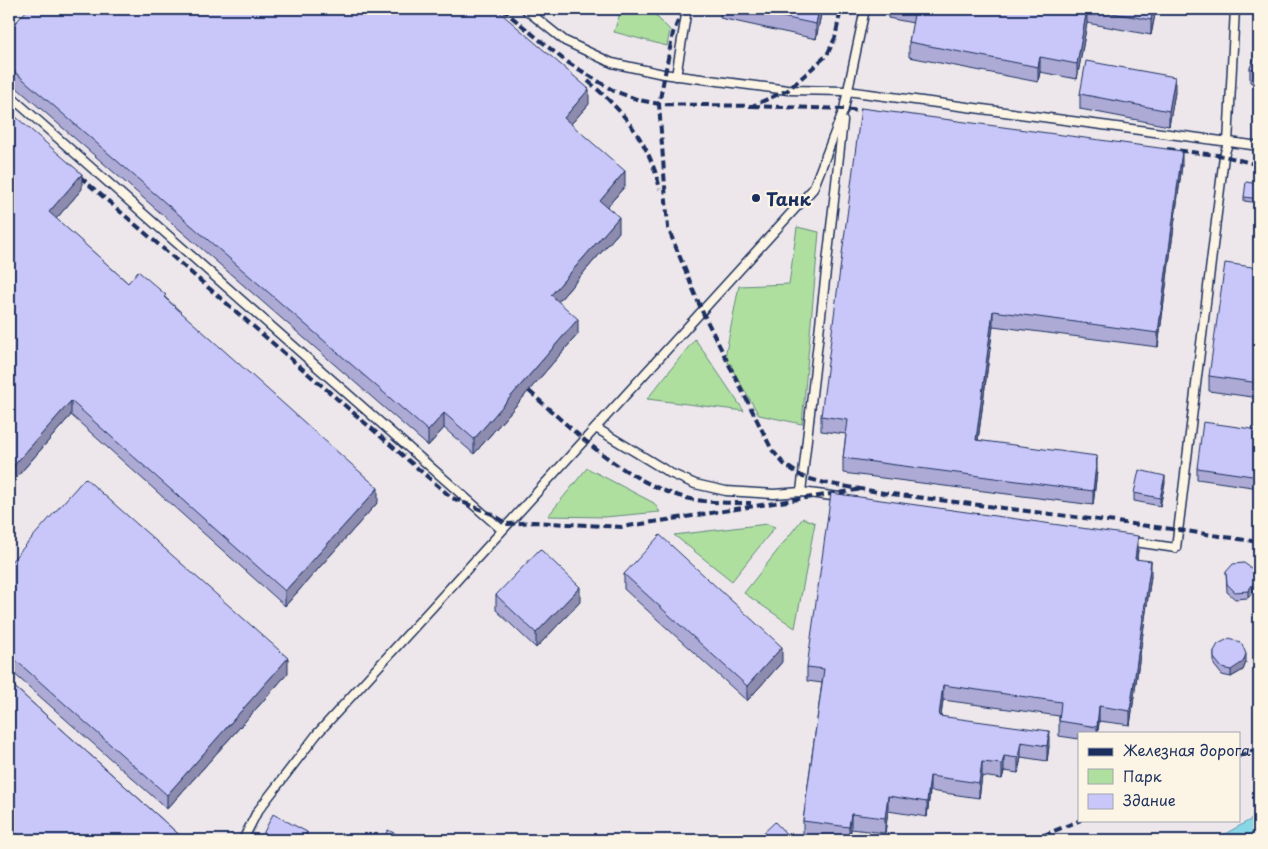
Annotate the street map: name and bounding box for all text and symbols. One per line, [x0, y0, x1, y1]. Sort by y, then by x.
place label: Танк [766, 185, 811, 212]
marker: Танк [750, 192, 762, 204]
legend [1078, 732, 1240, 822]
text: Железная дорога [1123, 738, 1251, 761]
text: Парк [1123, 764, 1162, 787]
text: Здание [1123, 788, 1176, 811]

